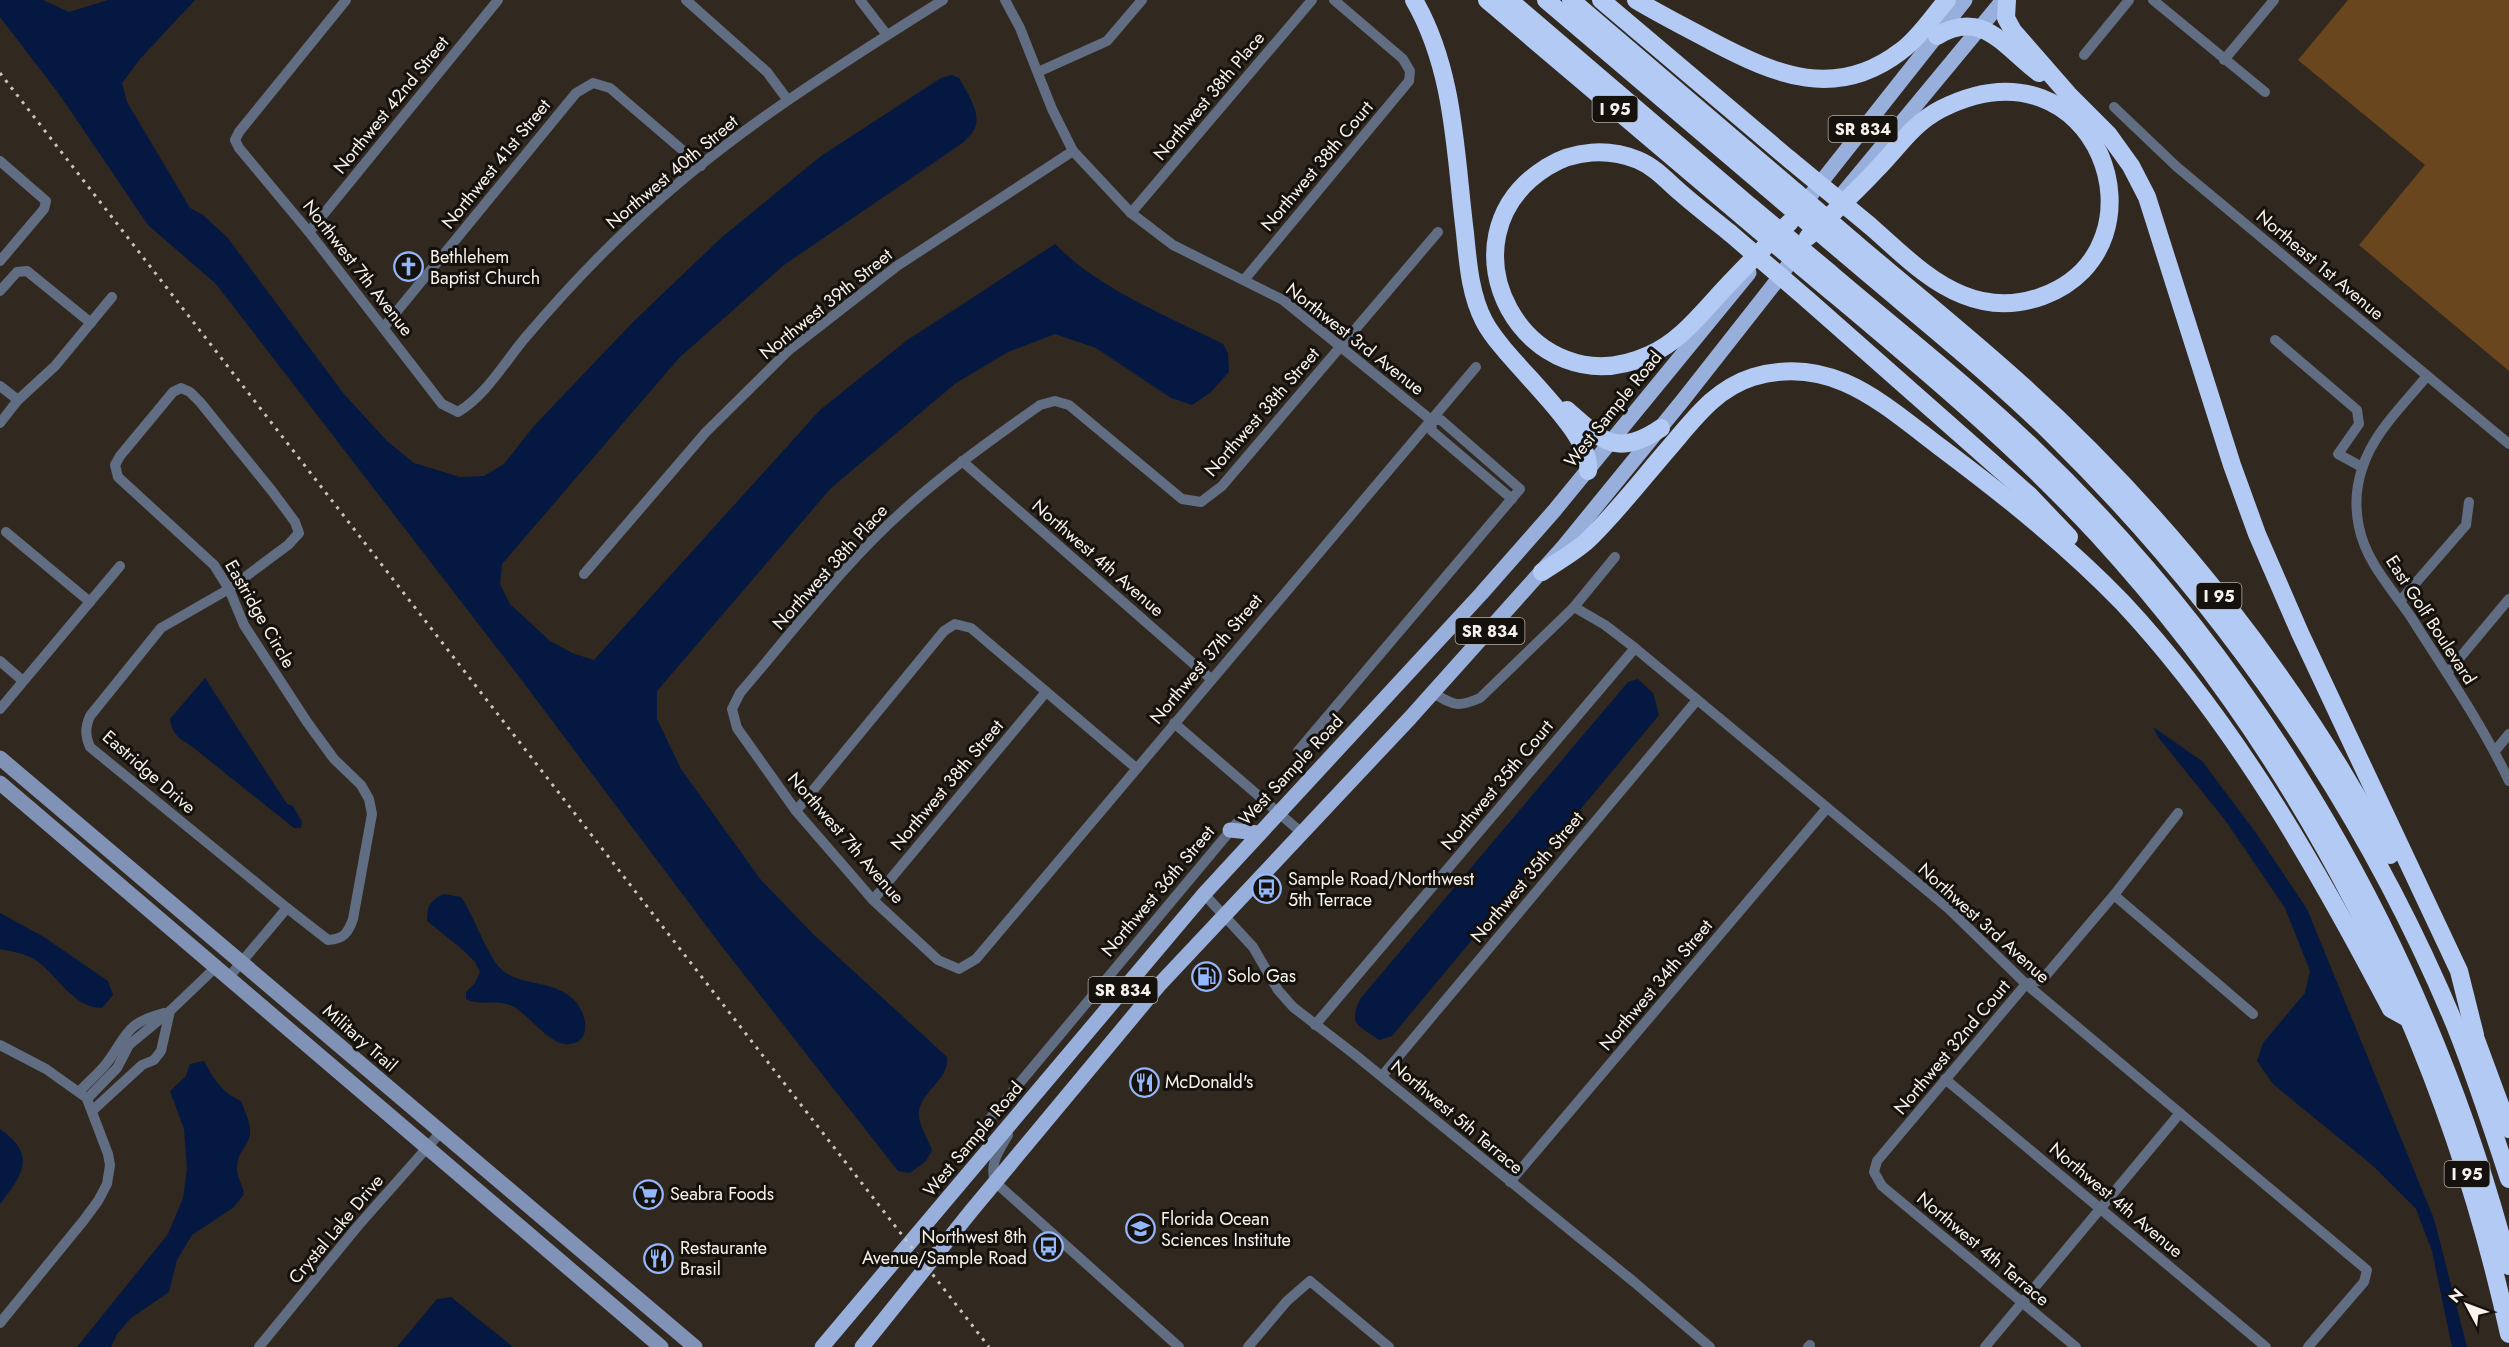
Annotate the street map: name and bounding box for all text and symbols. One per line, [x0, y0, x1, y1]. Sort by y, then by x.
street label: Northwest 38th Place [1147, 26, 1271, 166]
street label: Northwest 42nd Street [327, 30, 455, 179]
street label: Northwest 41st Street [435, 93, 557, 234]
street label: Northwest 38th Court [1255, 95, 1380, 237]
road number: I 95 [1592, 96, 1638, 122]
street label: Northwest 40th Street [600, 108, 744, 235]
road number: SR 834 [1828, 116, 1898, 142]
street label: Northwest 7th Avenue [296, 194, 420, 342]
street label: Northeast 1st Avenue [2250, 204, 2390, 326]
street label: Northwest 39th Street [754, 242, 898, 366]
place label: Bethlehem Baptist Church [430, 244, 540, 291]
church icon: Bethlehem Baptist Church [393, 251, 425, 283]
street label: Northwest 3rd Avenue [1280, 277, 1430, 401]
street label: Northwest 38th Street [1199, 341, 1326, 482]
street label: West Sample Road [1558, 345, 1668, 473]
street label: Northwest 4th Avenue [1026, 493, 1170, 623]
street label: Northwest 38th Place [766, 498, 894, 636]
street label: East Golf Boulevard [2379, 550, 2483, 690]
street label: Eastridge Circle [218, 555, 302, 673]
road number: I 95 [2196, 583, 2242, 609]
street label: Northwest 37th Street [1144, 588, 1269, 730]
road number: SR 834 [1456, 618, 1524, 644]
street label: West Sample Road [1233, 709, 1349, 831]
street label: Northwest 38th Street [884, 713, 1010, 856]
street label: Northwest 35th Court [1435, 714, 1560, 856]
street label: Eastridge Drive [97, 724, 201, 820]
street label: Northwest 7th Avenue [782, 767, 910, 909]
street label: Northwest 35th Street [1464, 805, 1590, 948]
street label: Northwest 36th Street [1095, 819, 1221, 962]
street label: Northwest 3rd Avenue [1912, 857, 2056, 989]
place label: Sample Road/Northwest 5th Terrace [1288, 866, 1475, 913]
bus stop icon: Sample Road/Northwest 5th Terrace [1251, 873, 1283, 905]
street label: Northwest 34th Street [1593, 913, 1719, 1056]
fuel station icon: Solo Gas [1190, 960, 1222, 992]
place label: Solo Gas [1227, 963, 1296, 989]
street label: Northwest 32nd Court [1888, 973, 2017, 1120]
road number: SR 834 [1088, 977, 1158, 1003]
street label: Military Trail [317, 998, 403, 1078]
street label: Northwest 5th Terrace [1385, 1054, 1529, 1180]
restaurant icon: McDonald's [1128, 1066, 1160, 1098]
place label: McDonald's [1165, 1069, 1253, 1095]
street label: West Sample Road [917, 1076, 1029, 1202]
street label: Northwest 4th Avenue [2043, 1136, 2189, 1264]
road number: I 95 [2444, 1161, 2490, 1187]
street label: Crystal Lake Drive [282, 1169, 390, 1289]
supermarket icon: Seabra Foods [633, 1178, 665, 1210]
place label: Seabra Foods [670, 1181, 774, 1207]
street label: Northwest 4th Terrace [1911, 1186, 2055, 1312]
place label: Florida Ocean Sciences Institute [1161, 1206, 1291, 1253]
school or university icon: Florida Ocean Sciences Institute [1124, 1213, 1156, 1245]
place label: Northwest 8th Avenue/Sample Road [862, 1224, 1027, 1271]
bus stop icon: Northwest 8th Avenue/Sample Road [1032, 1231, 1064, 1263]
place label: Restaurante Brasil [680, 1235, 767, 1282]
restaurant icon: Restaurante Brasil [643, 1242, 675, 1274]
north arrow [2437, 1275, 2497, 1335]
text: N [2443, 1283, 2469, 1308]

